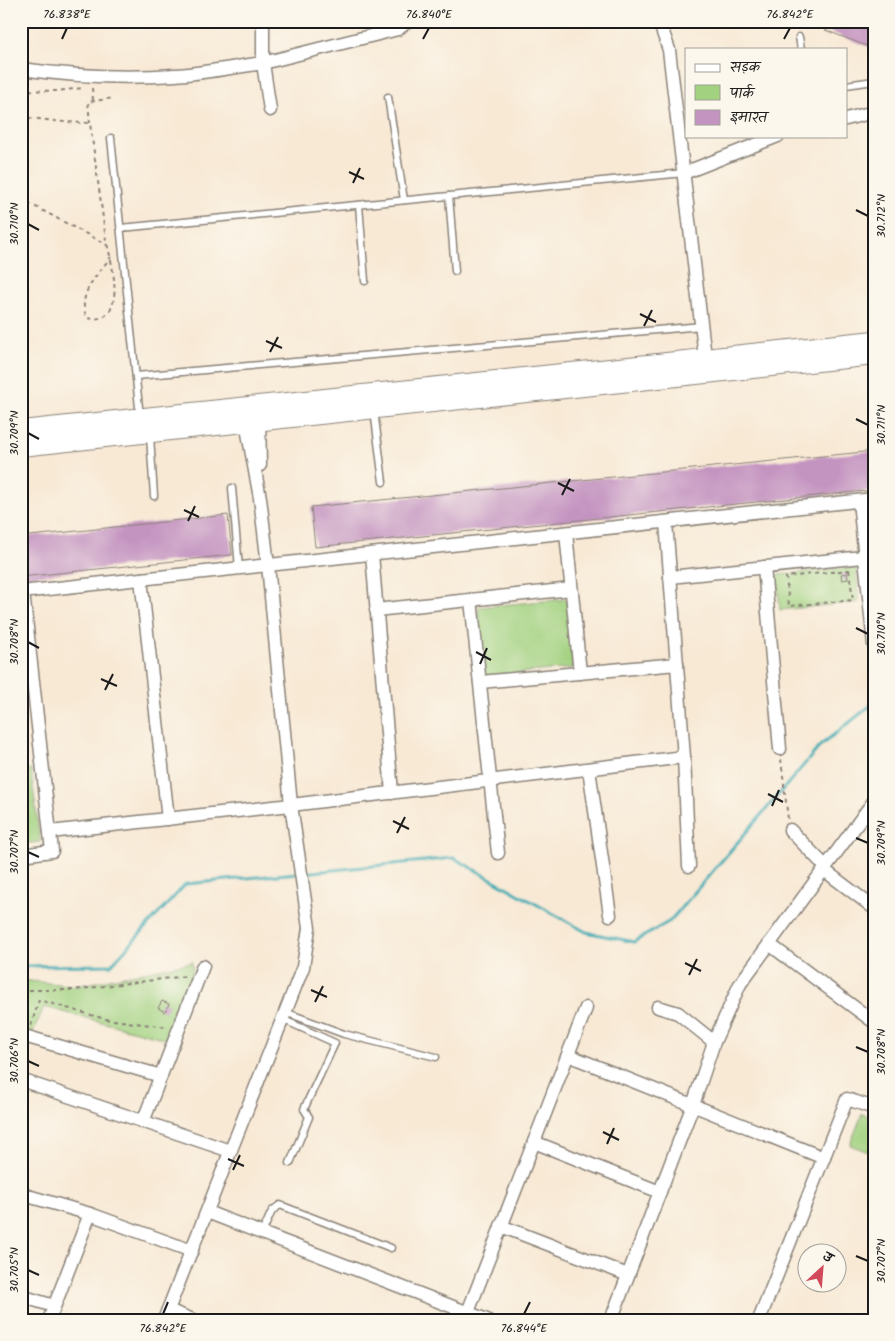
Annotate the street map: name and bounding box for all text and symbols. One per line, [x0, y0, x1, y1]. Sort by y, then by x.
text: 76.838°E [43, 5, 92, 24]
text: 76.840°E [406, 5, 453, 24]
text: 76.842°E [767, 5, 814, 24]
legend [685, 48, 848, 138]
text: सड़क [730, 56, 762, 80]
text: पार्क [729, 82, 756, 106]
text: इमारत [730, 106, 770, 130]
text: 30.712°N [872, 194, 891, 238]
text: 30.710°N [5, 202, 24, 246]
text: 30.711°N [872, 405, 891, 445]
text: 30.709°N [5, 410, 24, 456]
text: 30.710°N [872, 612, 891, 656]
text: 30.708°N [5, 619, 24, 665]
text: 30.709°N [872, 820, 891, 866]
text: 30.707°N [5, 830, 24, 874]
text: 30.708°N [872, 1029, 891, 1075]
text: 30.706°N [5, 1038, 24, 1084]
text: 30.707°N [872, 1239, 891, 1283]
north arrow [798, 1244, 848, 1294]
text: उ [818, 1245, 839, 1270]
text: 30.705°N [5, 1247, 24, 1293]
text: 76.842°E [140, 1319, 187, 1338]
text: 76.844°E [501, 1319, 548, 1338]

